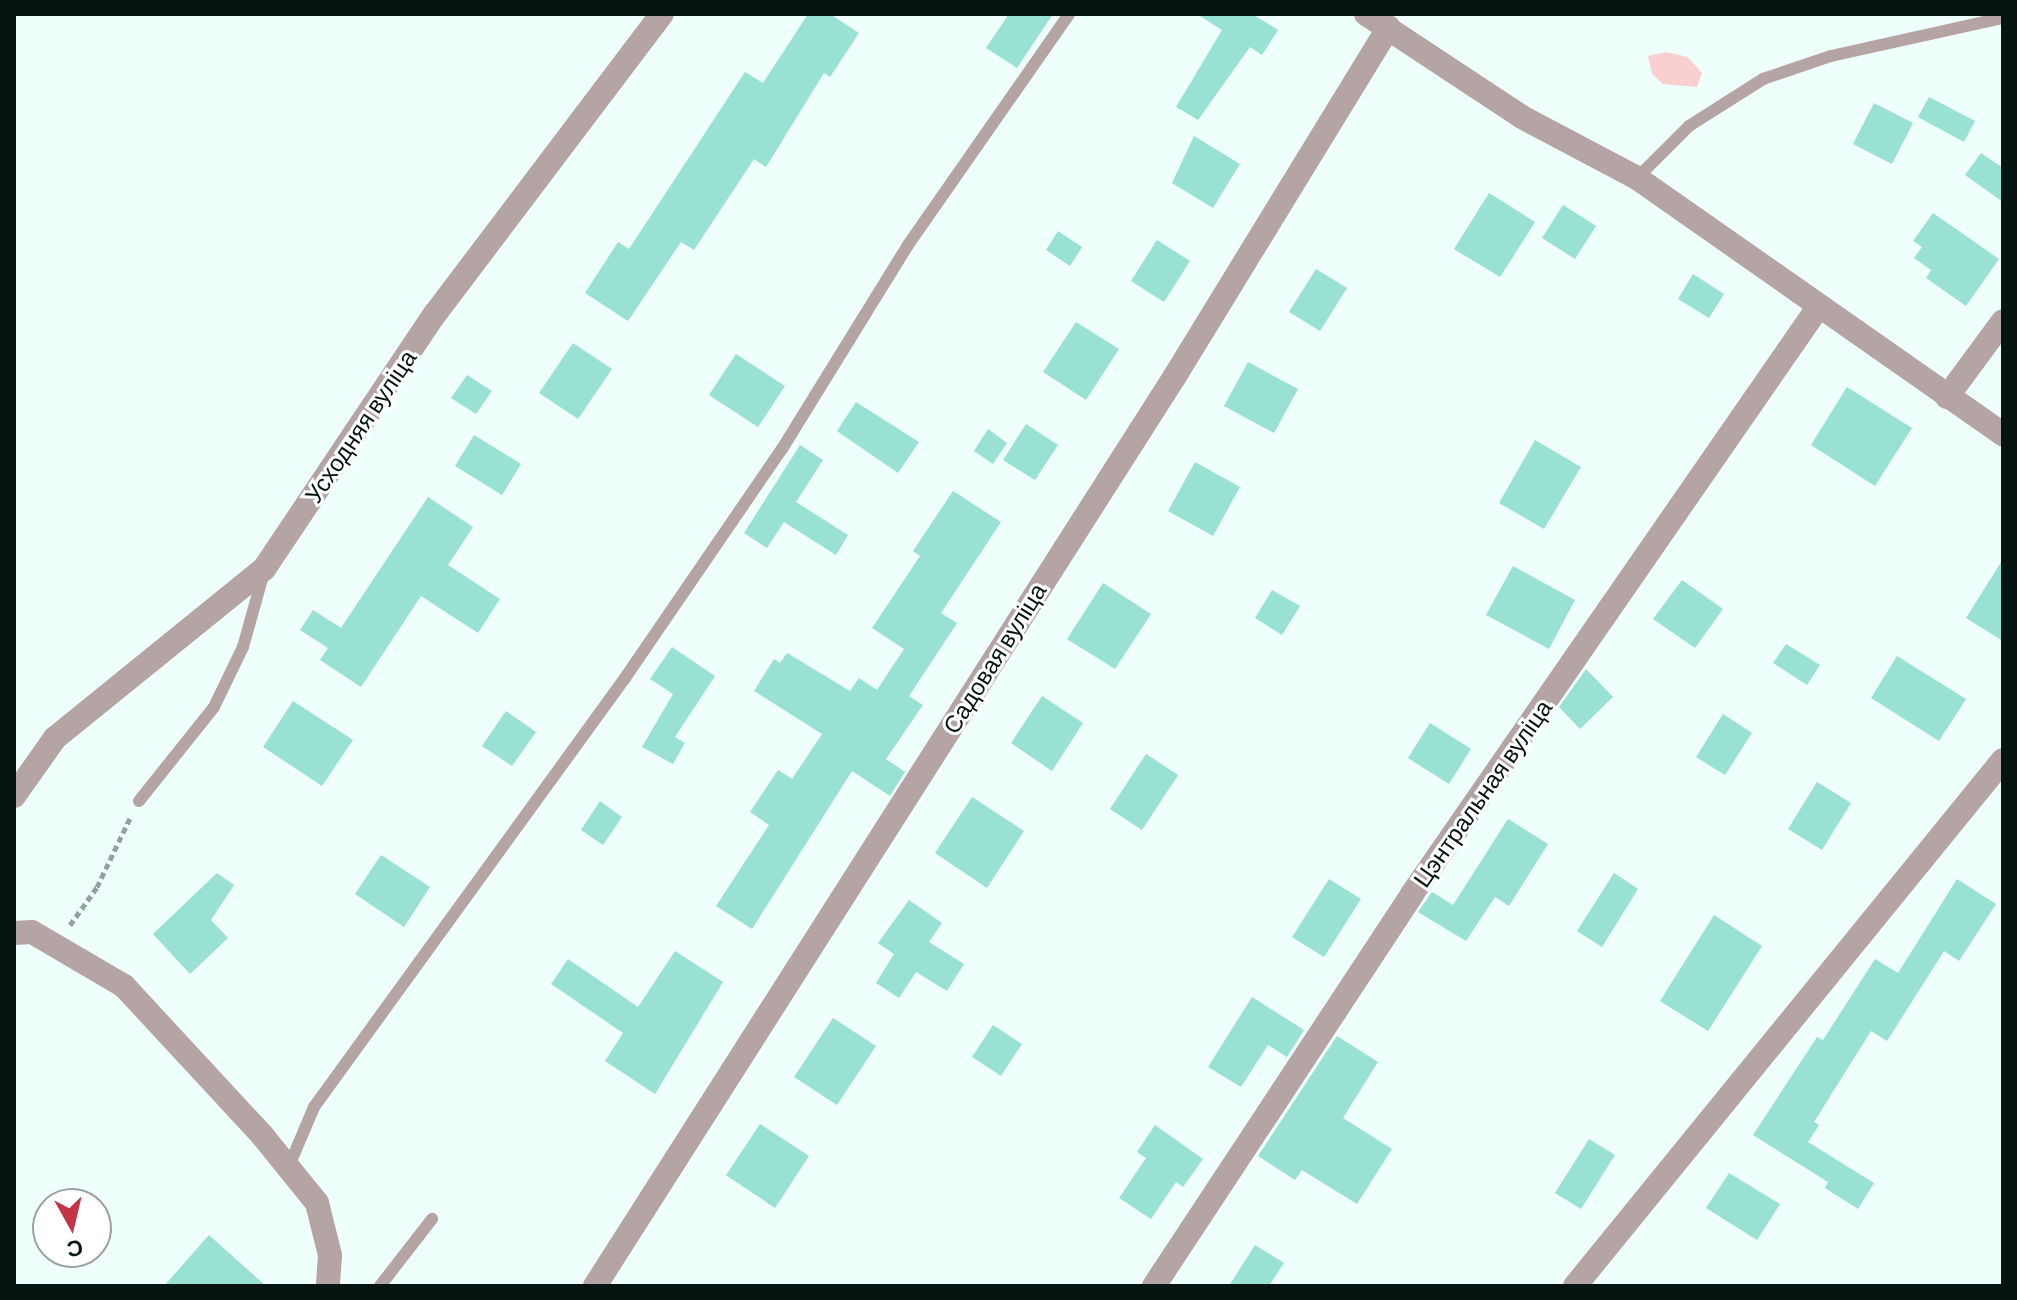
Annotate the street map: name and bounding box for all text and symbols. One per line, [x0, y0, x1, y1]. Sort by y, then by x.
street label: Усходняя вуліца [298, 344, 422, 508]
street label: Садовая вуліца [936, 577, 1052, 739]
street label: Цэнтральная вуліца [1407, 694, 1557, 892]
north arrow [32, 1188, 112, 1268]
text: С [65, 1236, 85, 1264]

